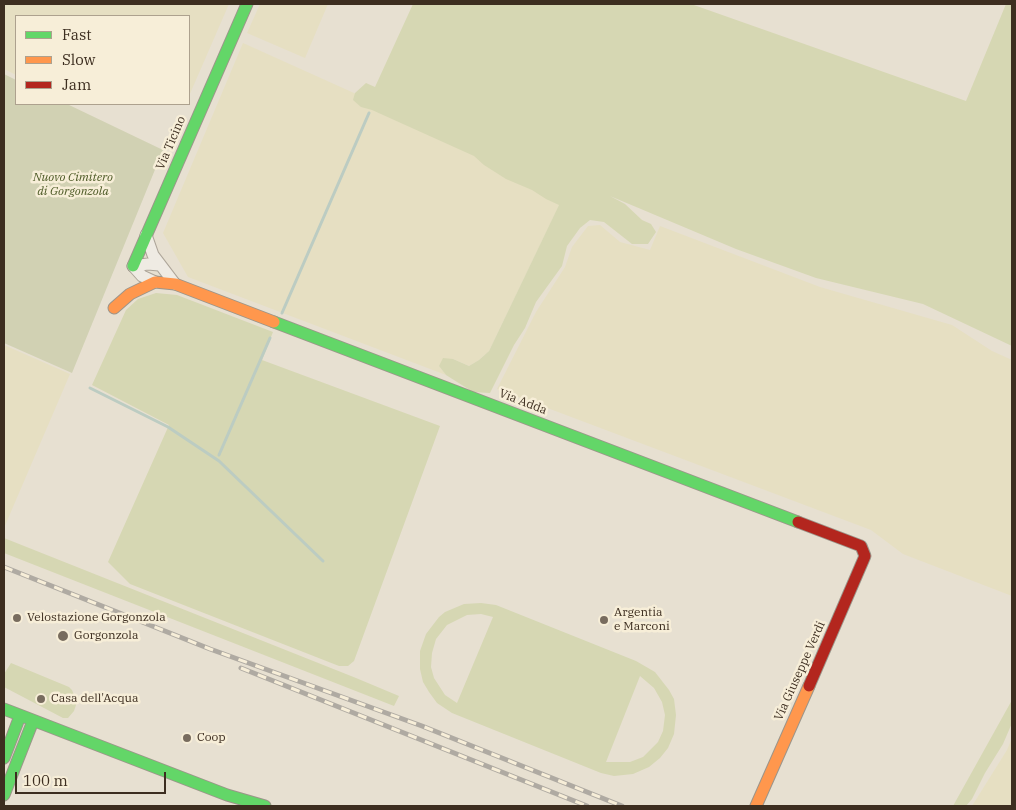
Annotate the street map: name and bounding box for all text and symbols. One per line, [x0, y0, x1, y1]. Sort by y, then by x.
legend [15, 15, 190, 105]
text: Fast [62, 25, 92, 44]
text: Slow [62, 50, 95, 69]
text: Jam [62, 75, 91, 94]
street label: Via Ticino [153, 114, 189, 172]
park label: Nuovo Cimitero di Gorgonzola [33, 171, 113, 199]
street label: Via Adda [497, 386, 549, 418]
place label: Argentia e Marconi [614, 606, 670, 634]
place label: Velostazione Gorgonzola [27, 611, 166, 625]
marker: Velostazione Gorgonzola [11, 612, 23, 624]
marker: Argentia e Marconi [598, 614, 610, 626]
street label: Via Giuseppe Verdi [772, 619, 828, 723]
marker: Gorgonzola [56, 629, 70, 643]
place label: Gorgonzola [74, 629, 139, 643]
place label: Casa dell'Acqua [51, 692, 139, 706]
marker: Casa dell'Acqua [35, 693, 47, 705]
place label: Coop [197, 731, 226, 745]
marker: Coop [181, 732, 193, 744]
scale bar [18, 762, 169, 794]
text: 100 m [23, 771, 68, 790]

